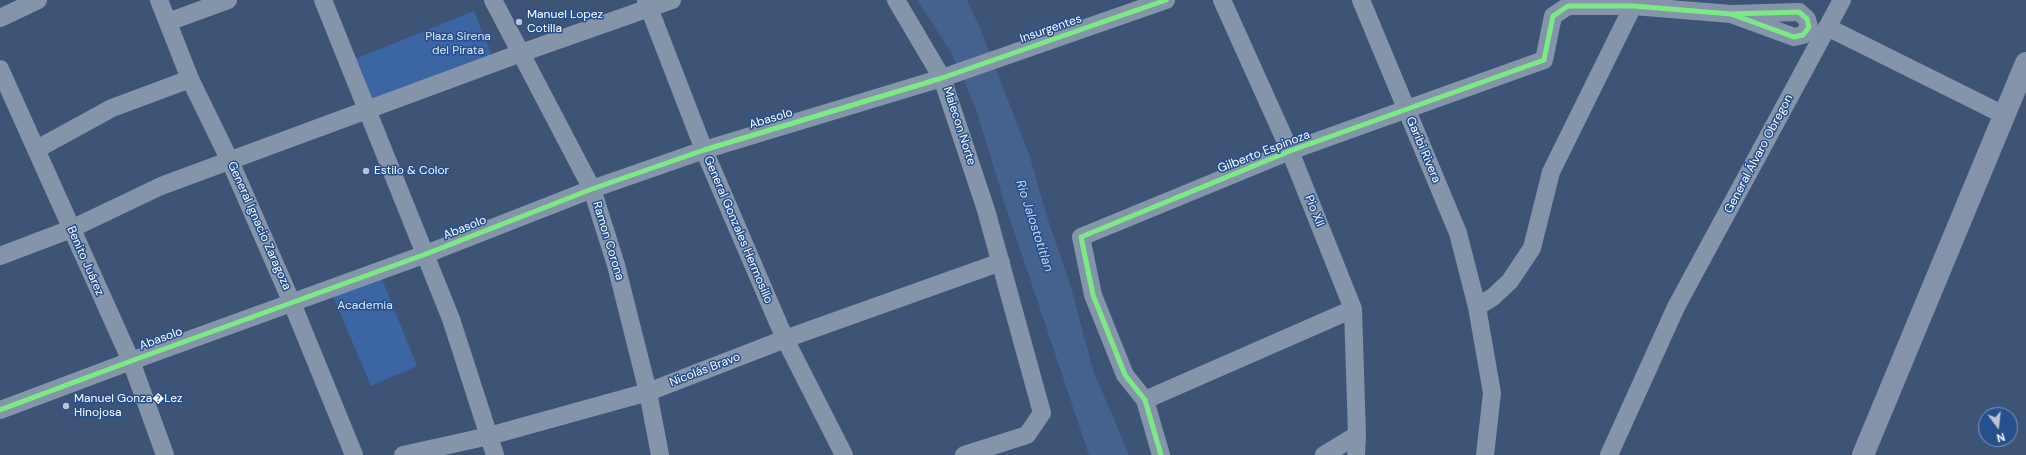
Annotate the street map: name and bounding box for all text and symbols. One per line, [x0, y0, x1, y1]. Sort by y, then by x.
place label: Manuel Lopez Cotilla [527, 8, 603, 36]
street label: Insurgentes [1018, 12, 1084, 46]
marker: Manuel Lopez Cotilla [514, 17, 524, 27]
park label: Plaza Sirena del Pirata [425, 30, 491, 58]
street label: Malecon Norte [940, 85, 978, 167]
street label: General Álvaro Obregon [1722, 92, 1796, 216]
street label: Abasolo [747, 106, 795, 132]
street label: Garibi Rivera [1403, 115, 1443, 185]
street label: Gilberto Espinoza [1216, 128, 1312, 176]
street label: General Gonzales Hermosillo [700, 154, 776, 306]
street label: General Ignacio Zaragoza [224, 160, 294, 292]
place label: Estilo & Color [374, 164, 449, 178]
marker: Estilo & Color [361, 166, 371, 176]
water label: Rio Jalostotitlan [1012, 178, 1056, 274]
street label: Pio XII [1301, 193, 1327, 229]
street label: Ramon Corona [589, 200, 627, 282]
street label: Abasolo [441, 213, 489, 243]
street label: Benito Juárez [63, 224, 107, 298]
park label: Academia [337, 299, 393, 313]
street label: Abasolo [137, 325, 185, 353]
street label: Nicolás Bravo [668, 350, 742, 390]
place label: Manuel Gonza�Lez Hinojosa [74, 392, 183, 420]
marker: Manuel Gonza�Lez Hinojosa [61, 401, 71, 411]
north arrow [1978, 407, 2018, 447]
text: N [1995, 430, 2007, 445]

